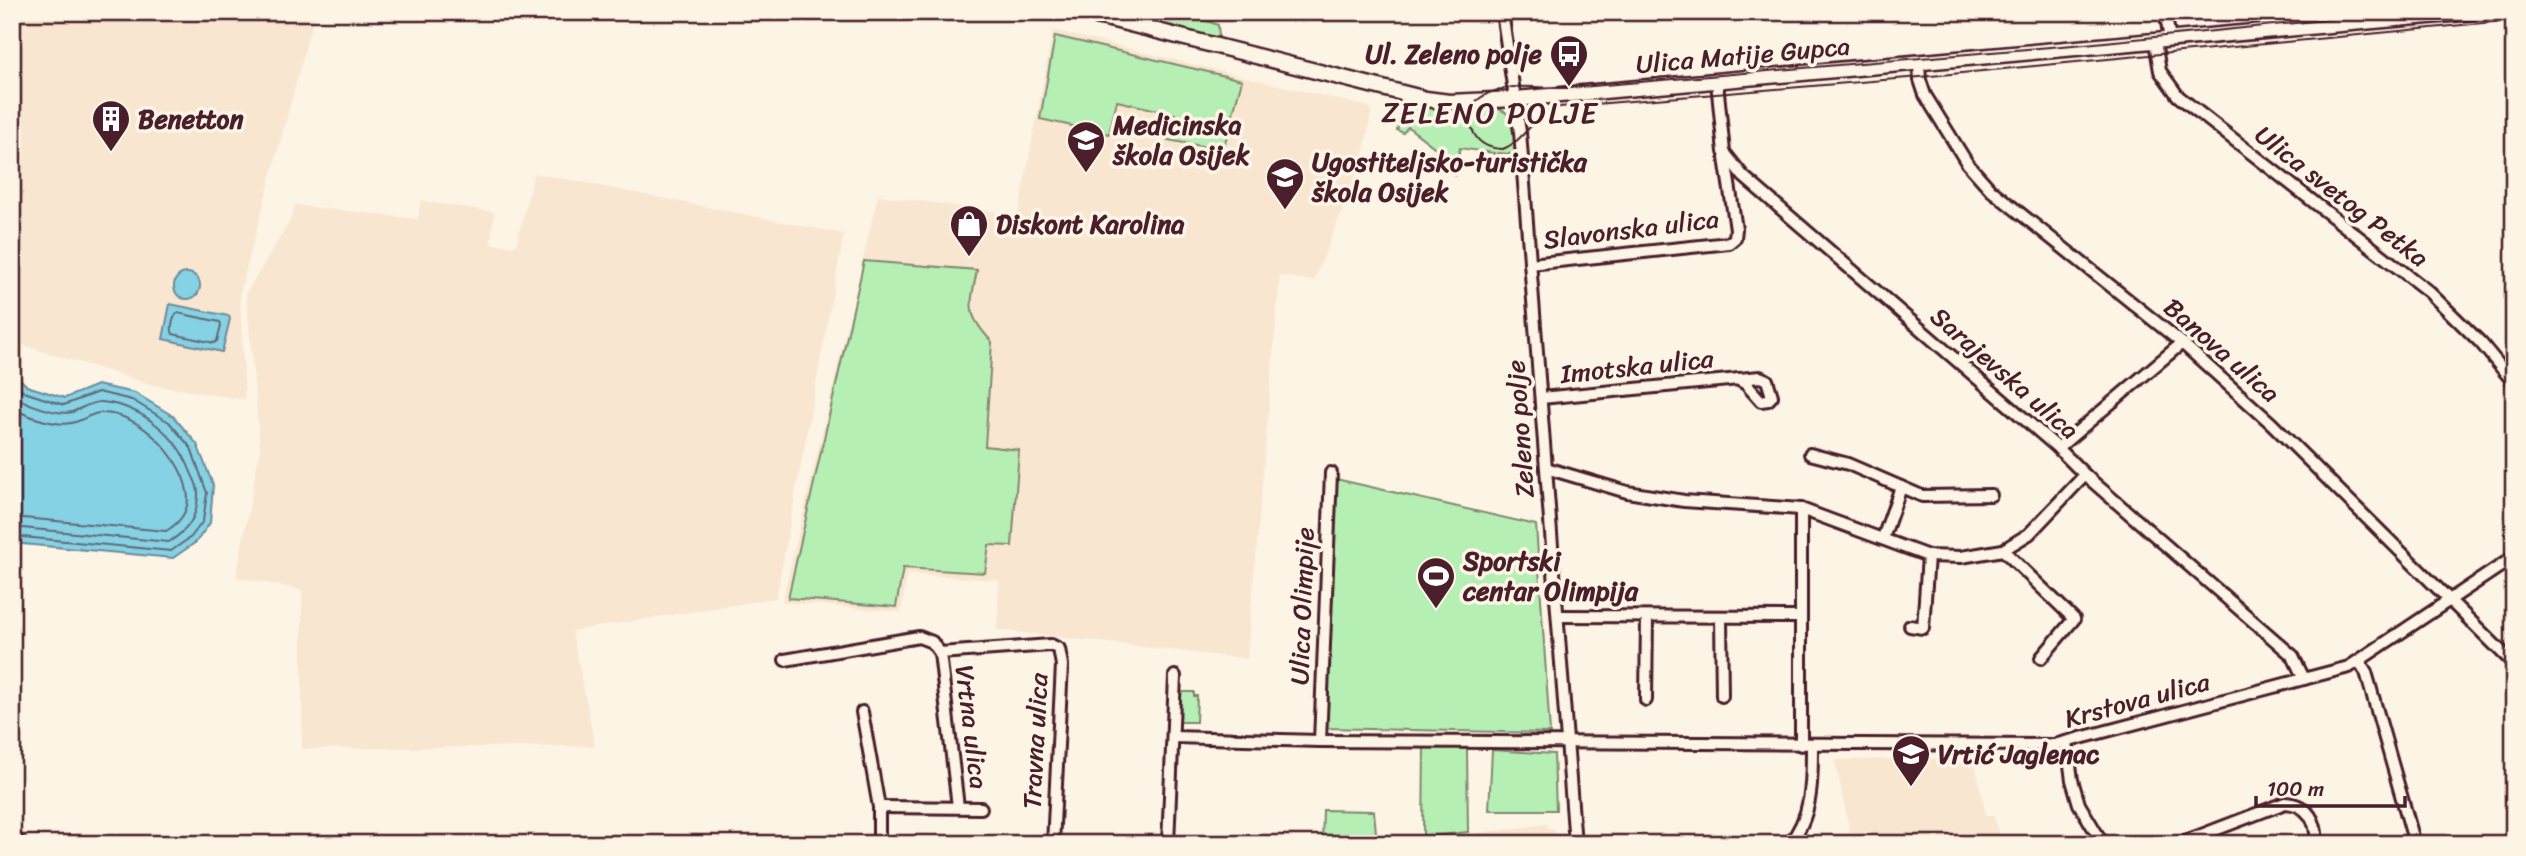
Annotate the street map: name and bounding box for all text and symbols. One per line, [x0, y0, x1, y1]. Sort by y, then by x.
street label: Ulica Matije Gupca [1634, 23, 1852, 87]
place label: Ul. Zeleno polje [1365, 31, 1543, 77]
bus stop icon: Ul. Zeleno polje [1548, 33, 1590, 88]
district label: ZELENO POLJE [1381, 86, 1599, 140]
place label: Benetton [138, 96, 244, 142]
building icon: Benetton [90, 98, 132, 153]
place label: Medicinska škola Osijek [1112, 102, 1250, 178]
street label: Ulica svetog Petka [2244, 113, 2440, 279]
school or university icon: Medicinska škola Osijek [1065, 119, 1107, 174]
place label: Ugostiteljsko-turistička škola Osijek [1311, 139, 1588, 215]
school or university icon: Ugostiteljsko-turistička škola Osijek [1264, 156, 1306, 211]
street label: Slavonska ulica [1541, 195, 1721, 263]
place label: Diskont Karolina [996, 201, 1185, 247]
shop icon: Diskont Karolina [948, 203, 990, 258]
street label: Banova ulica [2153, 286, 2291, 414]
street label: Sarajevska ulica [1920, 295, 2090, 451]
street label: Imotska ulica [1557, 335, 1717, 397]
street label: Zeleno polje [1492, 359, 1548, 499]
street label: Ulica Olimpije [1276, 526, 1328, 686]
place label: Sportski centar Olimpija [1462, 538, 1639, 614]
sports icon: Sportski centar Olimpija [1415, 555, 1457, 610]
street label: Krstova ulica [2059, 658, 2216, 741]
street label: Vrtna ulica [942, 662, 1002, 792]
street label: Travna ulica [1008, 671, 1062, 810]
place label: Vrtić Jaglenac [1938, 731, 2100, 777]
school or university icon: Vrtić Jaglenac [1890, 733, 1932, 788]
scale bar [2256, 765, 2405, 809]
text: 100 m [2267, 770, 2324, 808]

